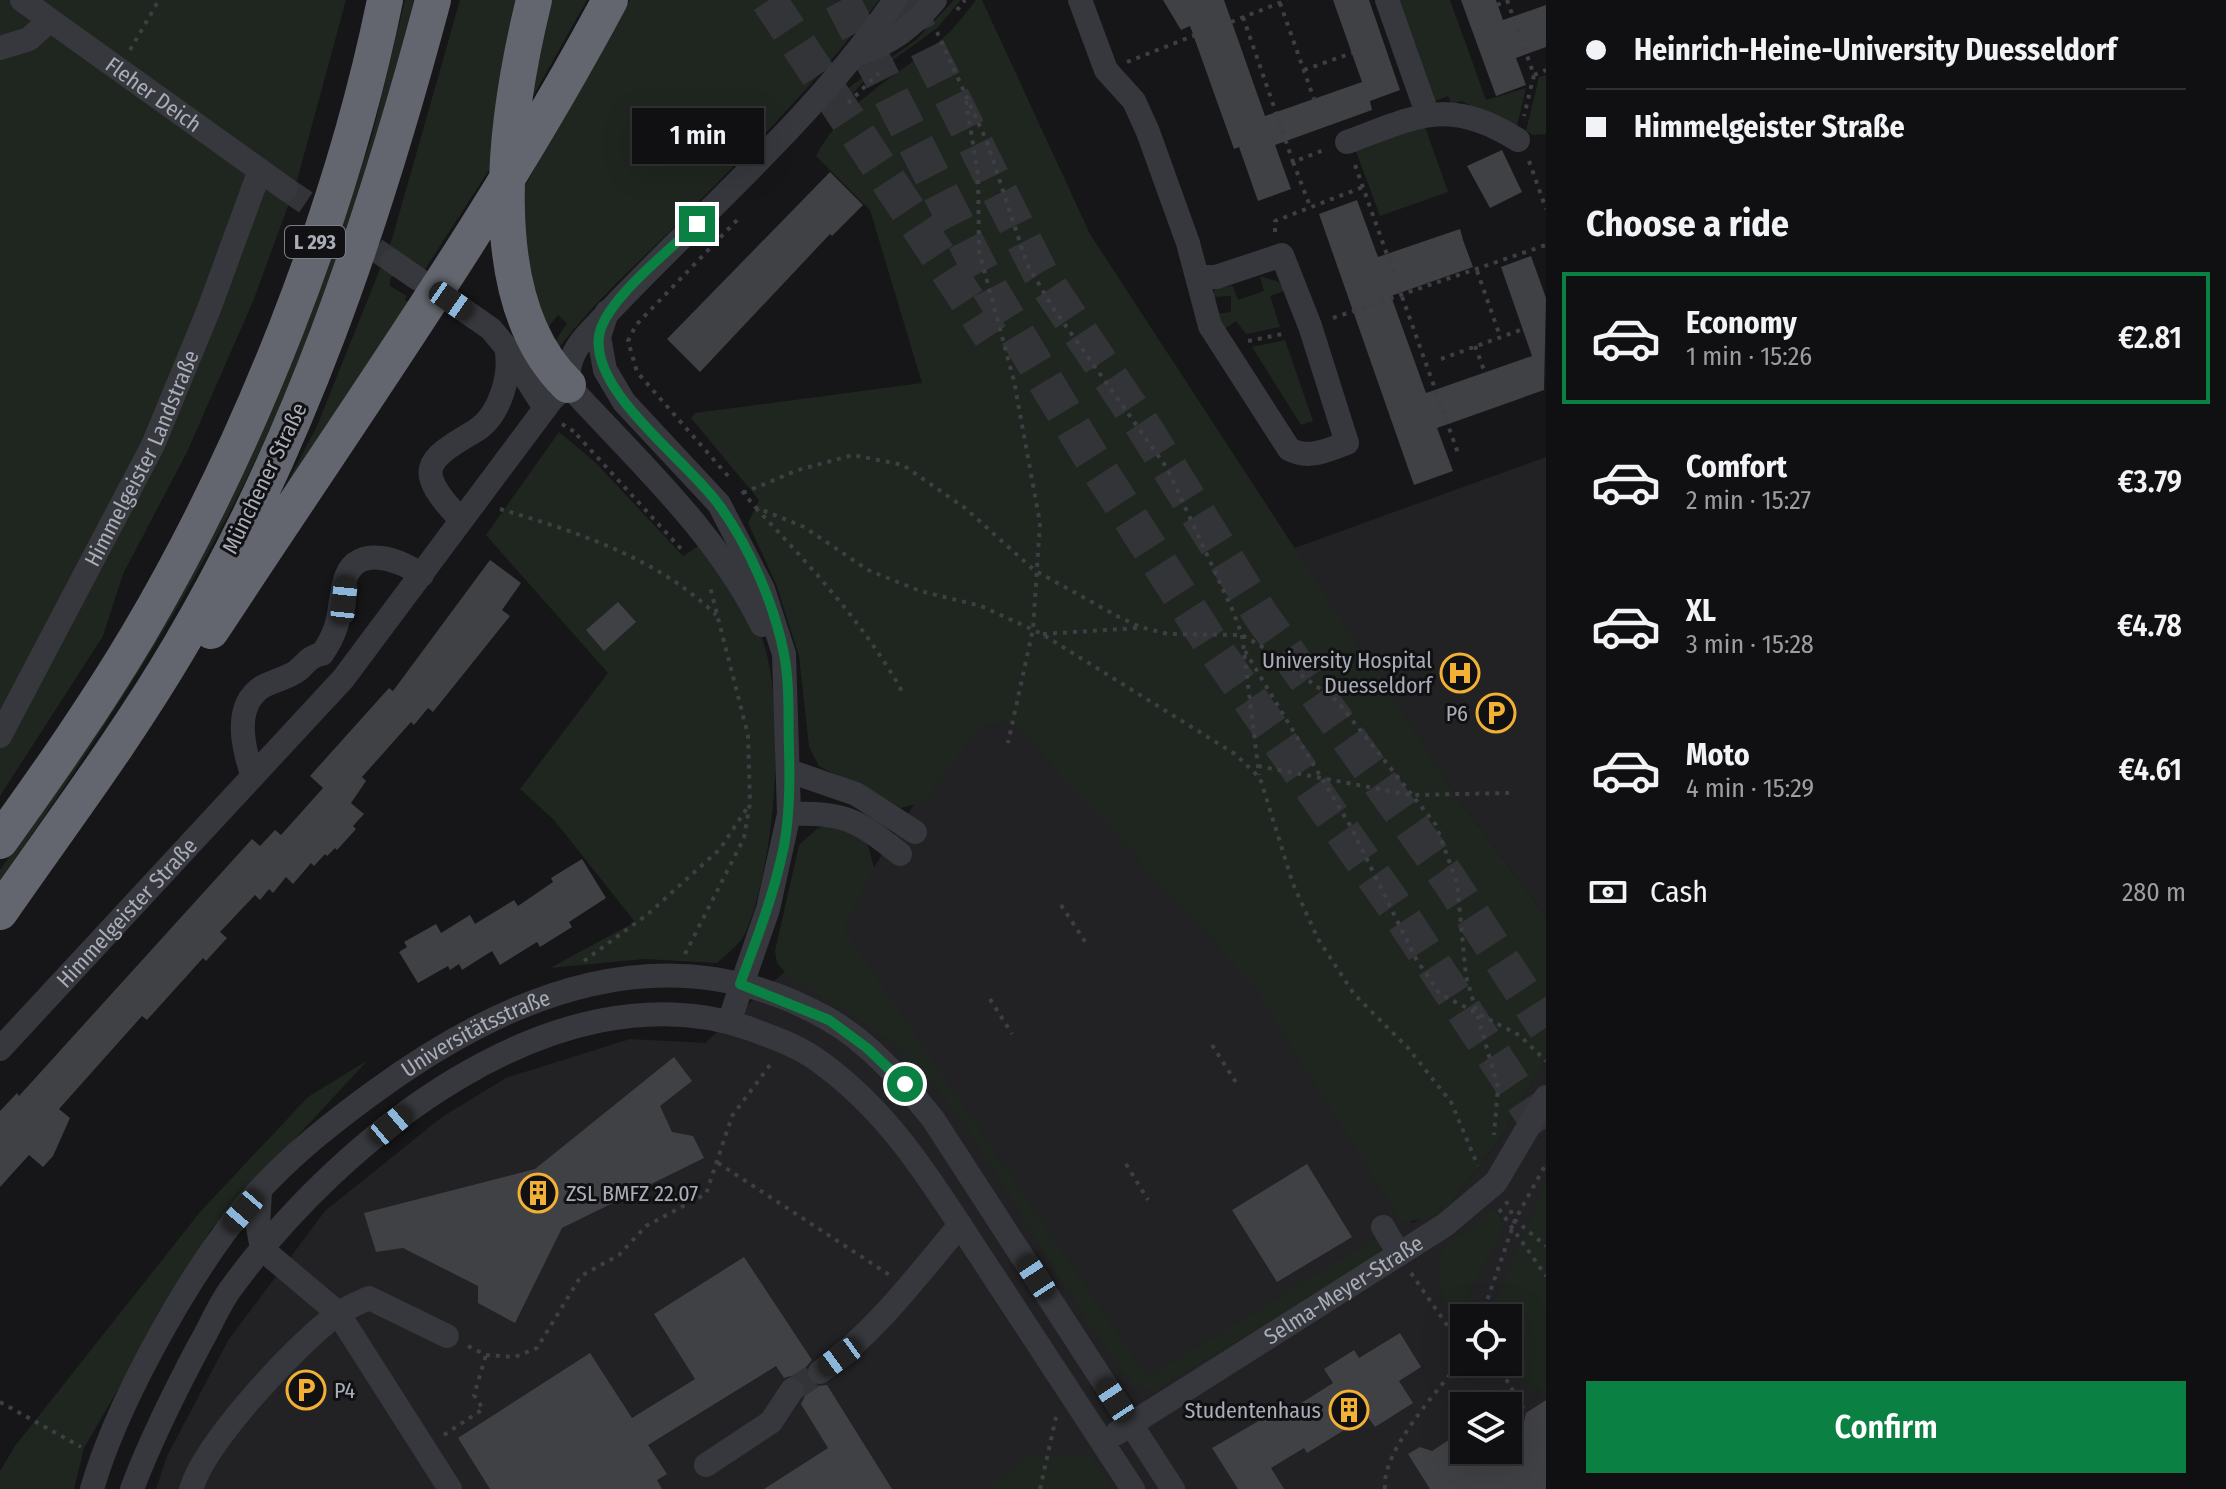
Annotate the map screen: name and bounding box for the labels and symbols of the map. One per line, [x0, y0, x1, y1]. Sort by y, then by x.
street label: Fleher Deich [100, 51, 207, 138]
callout: 1 min [631, 108, 763, 164]
route end [679, 206, 715, 242]
road number: L 293 [285, 226, 345, 258]
car [424, 277, 478, 325]
street label: Himmelgeister Landstraße [79, 346, 205, 571]
street label: Münchener Straße [216, 398, 313, 558]
car [330, 575, 358, 625]
place label: University Hospital Duesseldorf [1262, 647, 1433, 699]
hospital icon: University Hospital Duesseldorf [1439, 652, 1481, 694]
parking icon: P6 [1475, 692, 1517, 734]
place label: P6 [1446, 700, 1468, 727]
street label: Himmelgeister Straße [51, 832, 203, 993]
street label: Universitätsstraße [396, 984, 554, 1083]
route start [887, 1066, 923, 1102]
car [365, 1100, 417, 1150]
building icon: ZSL BMFZ 22.07 [517, 1172, 559, 1214]
place label: ZSL BMFZ 22.07 [566, 1180, 698, 1207]
car [218, 1185, 268, 1237]
street label: Selma-Meyer-Straße [1259, 1229, 1428, 1350]
car [1013, 1250, 1059, 1304]
car [814, 1333, 866, 1381]
parking icon: P4 [285, 1369, 327, 1411]
car [1092, 1373, 1138, 1427]
place label: P4 [334, 1377, 356, 1404]
building icon: Studentenhaus [1328, 1389, 1370, 1431]
place label: Studentenhaus [1185, 1397, 1321, 1424]

